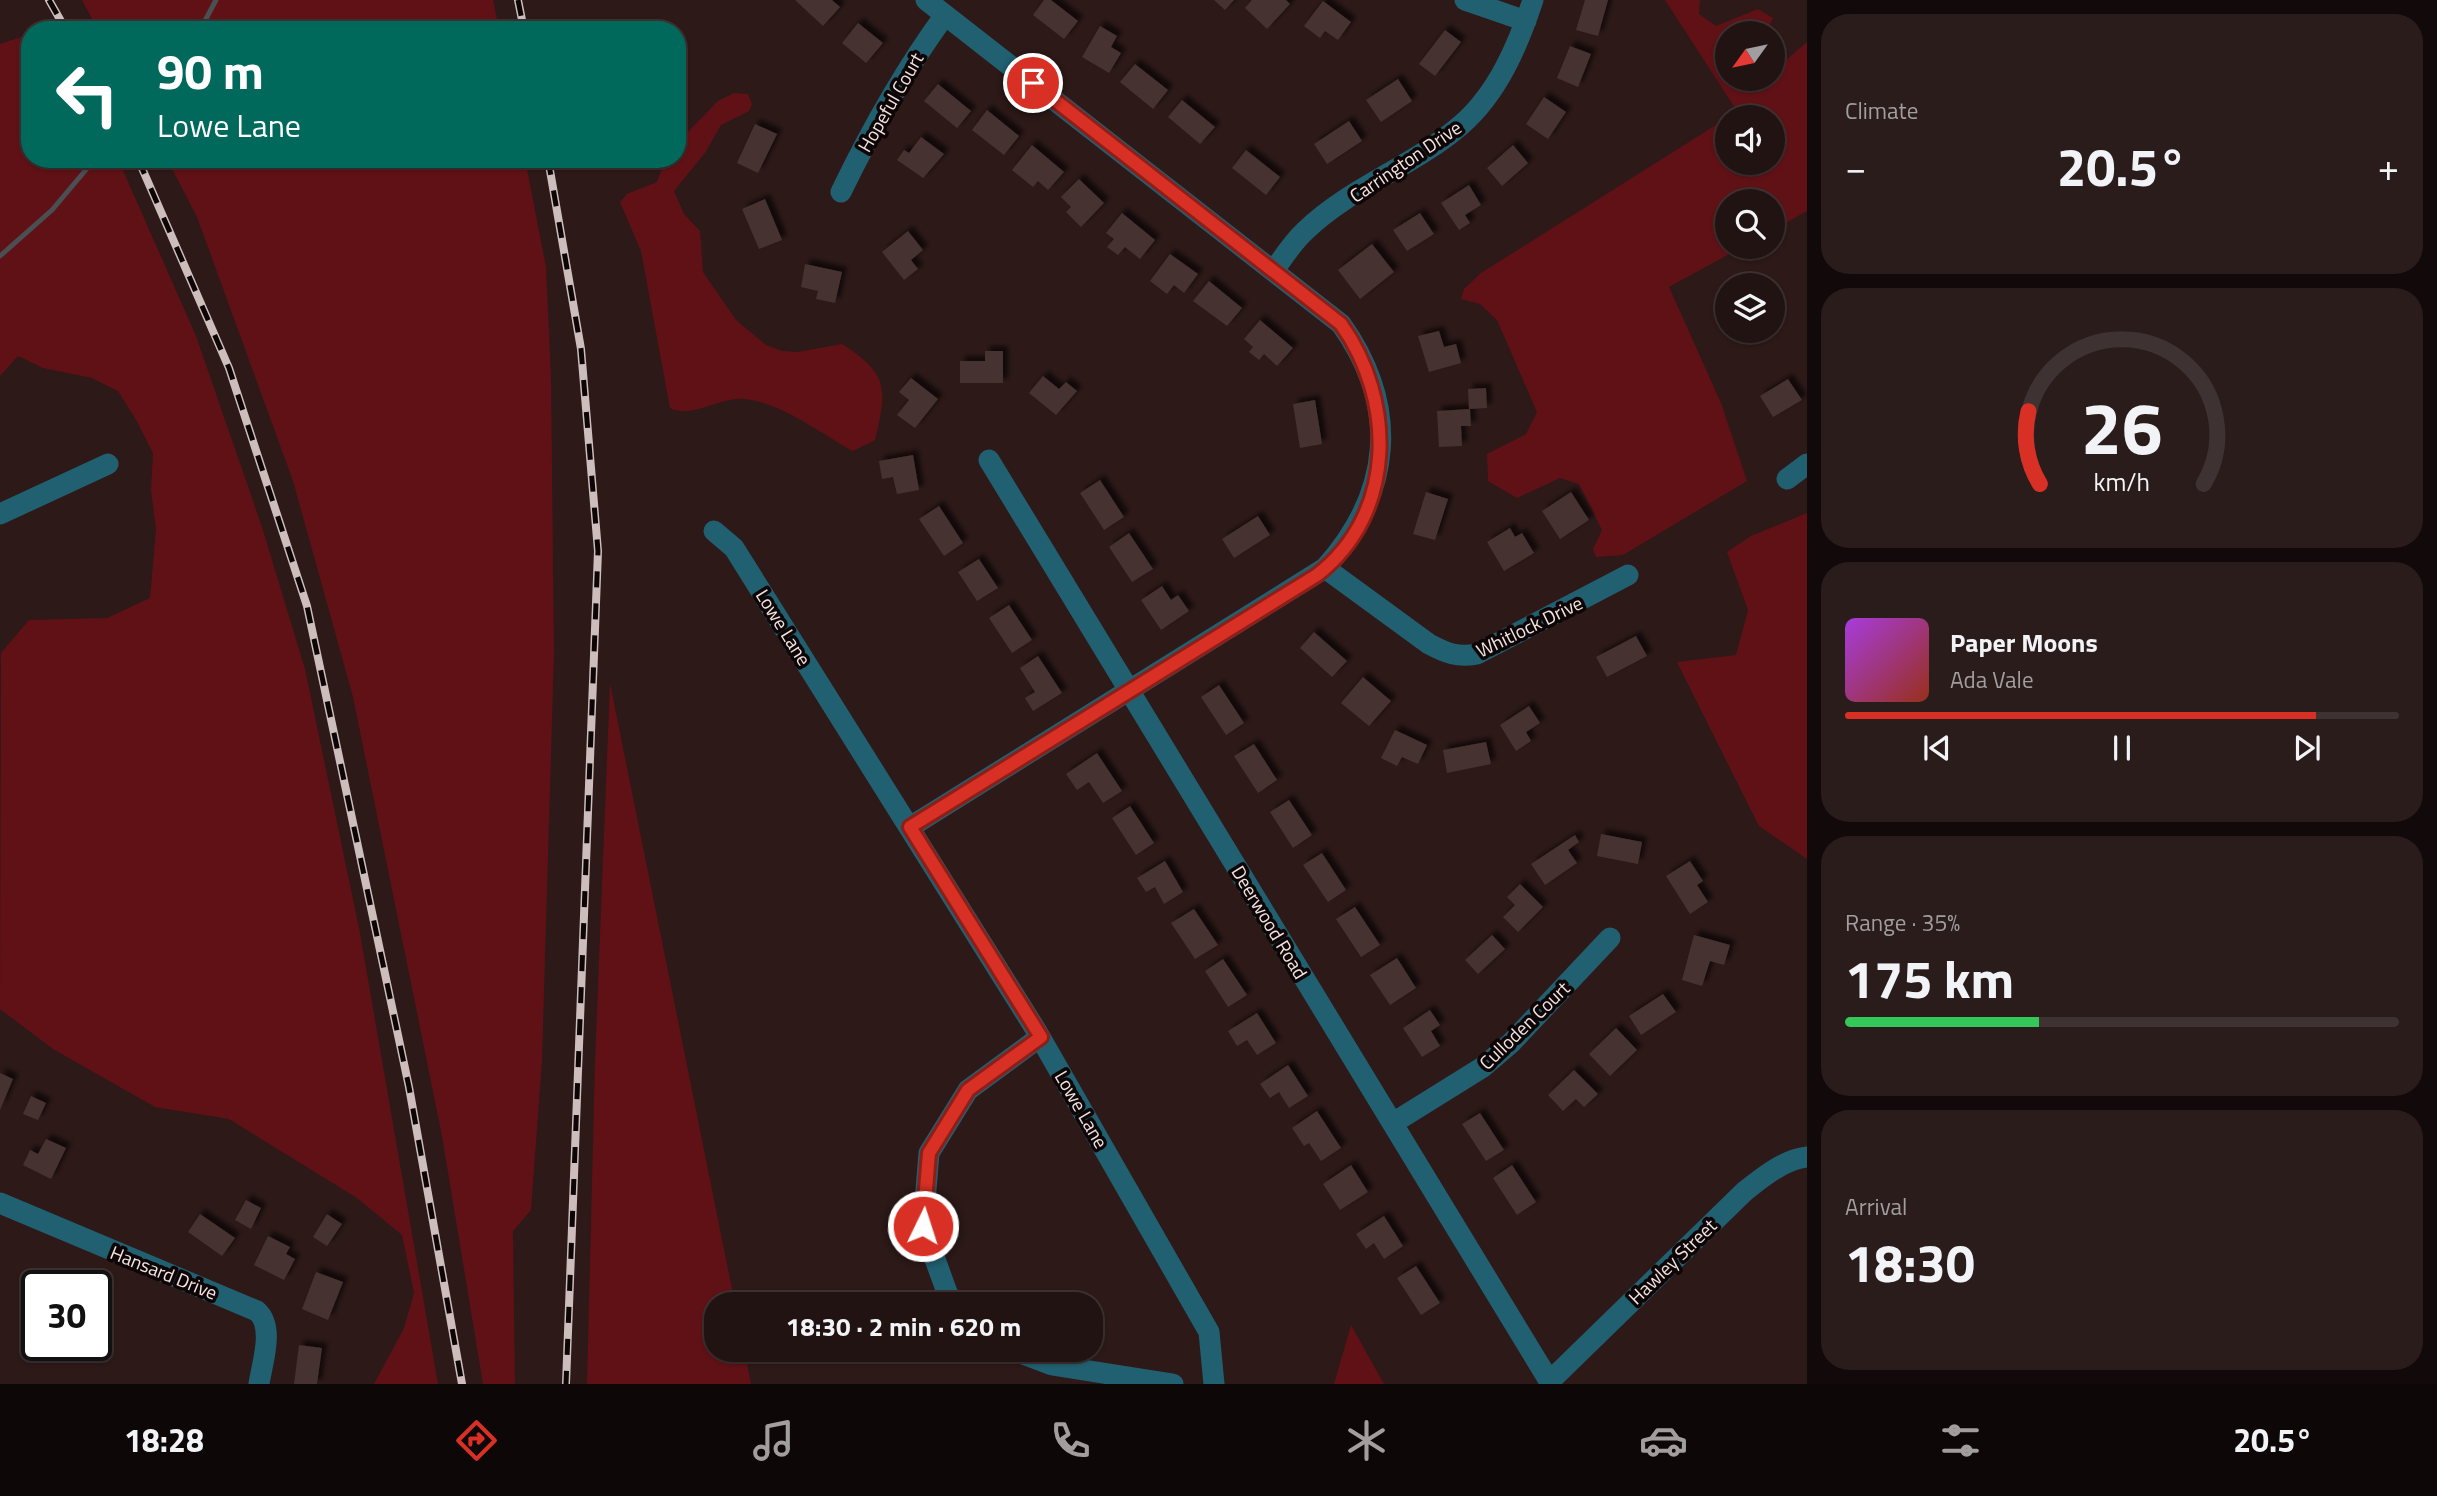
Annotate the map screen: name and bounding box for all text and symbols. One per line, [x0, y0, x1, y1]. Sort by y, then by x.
north arrow [1715, 21, 1785, 91]
map controls [1715, 21, 1785, 343]
text: 90 m [157, 33, 264, 108]
street label: Hopeful Court [850, 46, 930, 157]
icon: left [42, 49, 133, 140]
pin [1003, 53, 1063, 113]
icon: arrive [1014, 64, 1052, 102]
text: Climate [1845, 93, 1918, 128]
text: Lowe Lane [157, 101, 301, 149]
button: sound [1715, 105, 1785, 175]
street label: Carrington Drive [1343, 113, 1467, 209]
text: 20.5° [2057, 127, 2187, 206]
text: − [1845, 138, 1866, 196]
text: + [2378, 138, 2399, 196]
button: search [1715, 189, 1785, 259]
button: layers [1715, 273, 1785, 343]
text: 26 [2081, 372, 2163, 482]
text: km/h [2094, 463, 2150, 501]
street label: Lowe Lane [749, 583, 819, 671]
street label: Whitlock Drive [1471, 588, 1587, 664]
text: Paper Moons [1950, 623, 2098, 662]
text: Ada Vale [1950, 662, 2034, 697]
icon: previous [1918, 729, 1956, 767]
icon: pause [2103, 729, 2141, 767]
icon: next [2288, 729, 2326, 767]
street label: Deerwood Road [1225, 860, 1315, 984]
text: Range · 35% [1845, 905, 1960, 940]
text: 175 km [1845, 939, 2014, 1018]
street label: Culloden Court [1472, 974, 1576, 1076]
street label: Lowe Lane [1048, 1065, 1116, 1153]
position arrow [886, 1189, 960, 1263]
text: Arrival [1845, 1189, 1907, 1224]
street label: Hawley Street [1621, 1211, 1723, 1311]
text: 18:30 [1845, 1223, 1975, 1302]
street label: Hansard Drive [106, 1237, 222, 1307]
speed limit sign: 30 [21, 1270, 112, 1361]
text: 18:30 · 2 min · 620 m [786, 1307, 1021, 1346]
text: 18:28 [124, 1416, 204, 1464]
icon: directions [452, 1416, 501, 1465]
icon: music [749, 1416, 798, 1465]
icon: phone [1046, 1416, 1095, 1465]
icon: climate [1342, 1416, 1391, 1465]
icon: car [1639, 1416, 1688, 1465]
icon: filters [1936, 1416, 1985, 1465]
text: 20.5° [2233, 1416, 2313, 1464]

